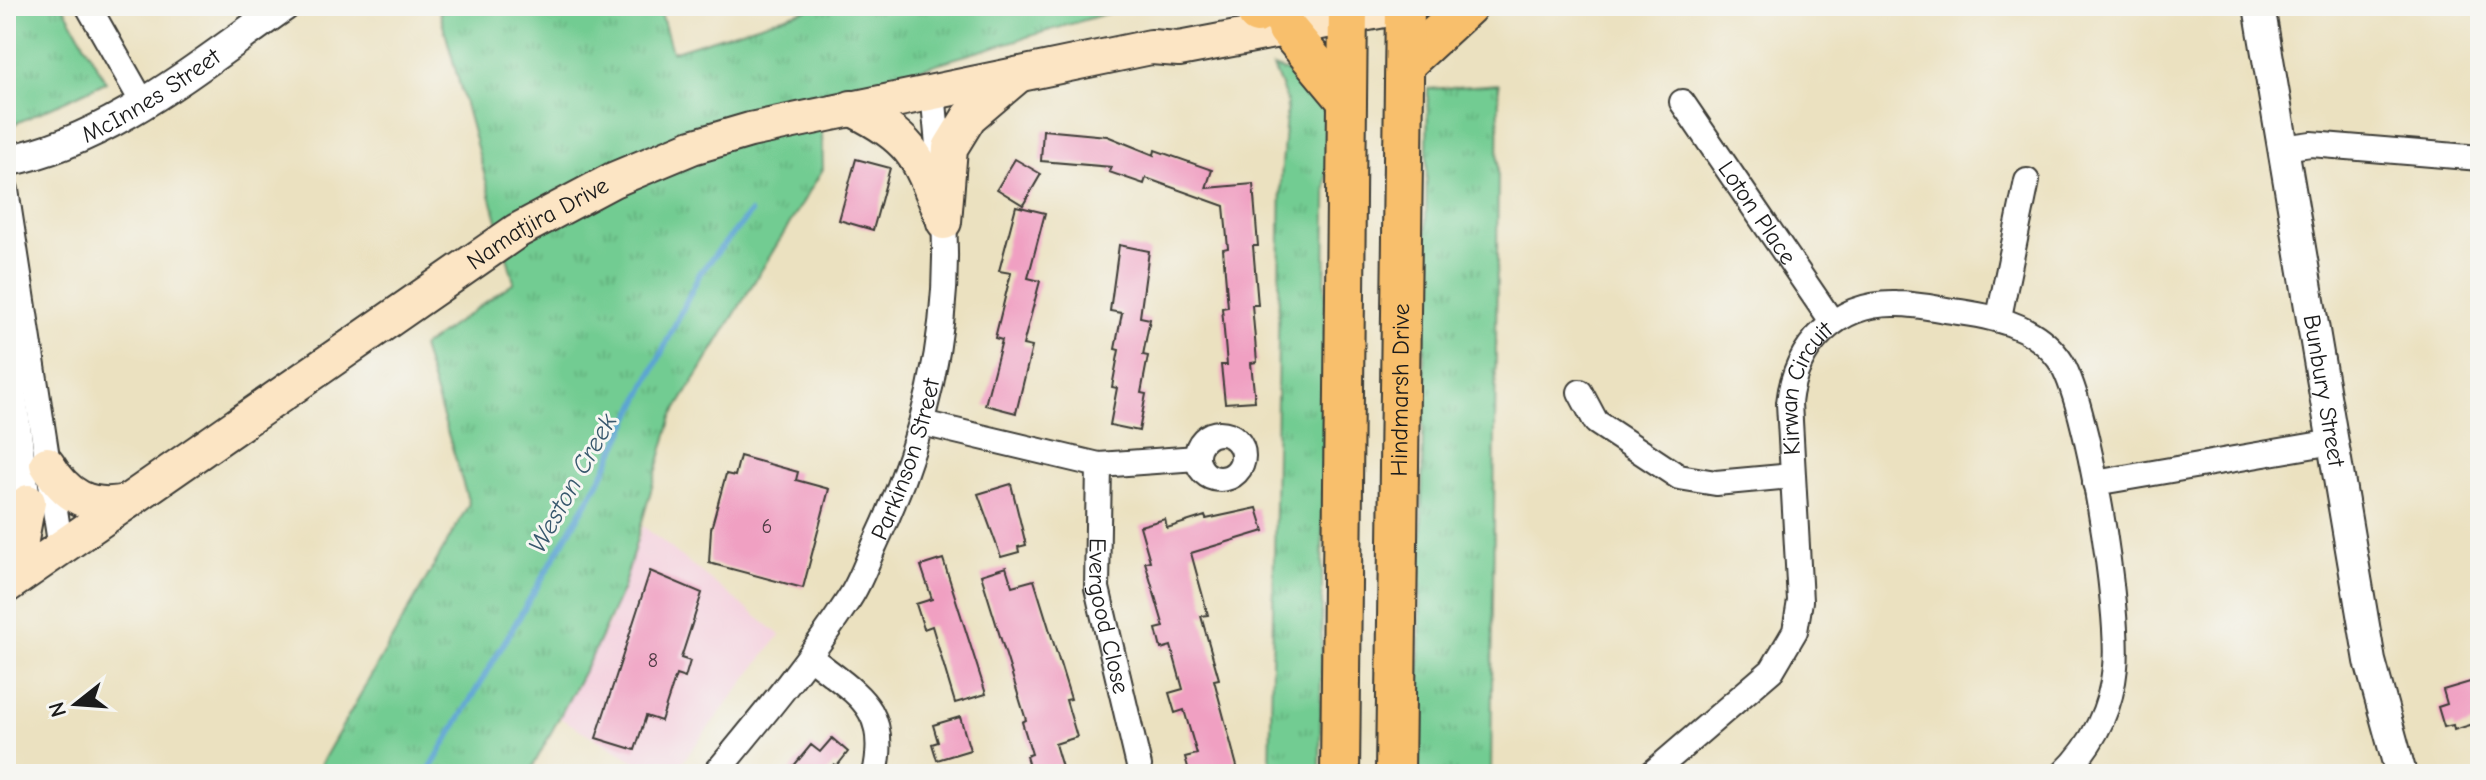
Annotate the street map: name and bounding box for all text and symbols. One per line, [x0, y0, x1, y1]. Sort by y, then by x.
street label: McInnes Street [77, 42, 226, 149]
street label: Loton Place [1712, 156, 1803, 270]
street label: Namatjira Drive [461, 171, 613, 276]
street label: Hindmarsh Drive [1385, 303, 1415, 477]
street label: Bunbury Street [2297, 312, 2351, 470]
street label: Kirwan Circuit [1775, 315, 1839, 456]
street label: Parkinson Street [865, 375, 946, 544]
water label: Weston Creek [522, 408, 624, 558]
house number: 6 [762, 515, 772, 538]
street label: Evergood Close [1082, 538, 1135, 696]
house number: 8 [648, 649, 658, 672]
north arrow [36, 664, 116, 744]
text: N [43, 699, 72, 720]

